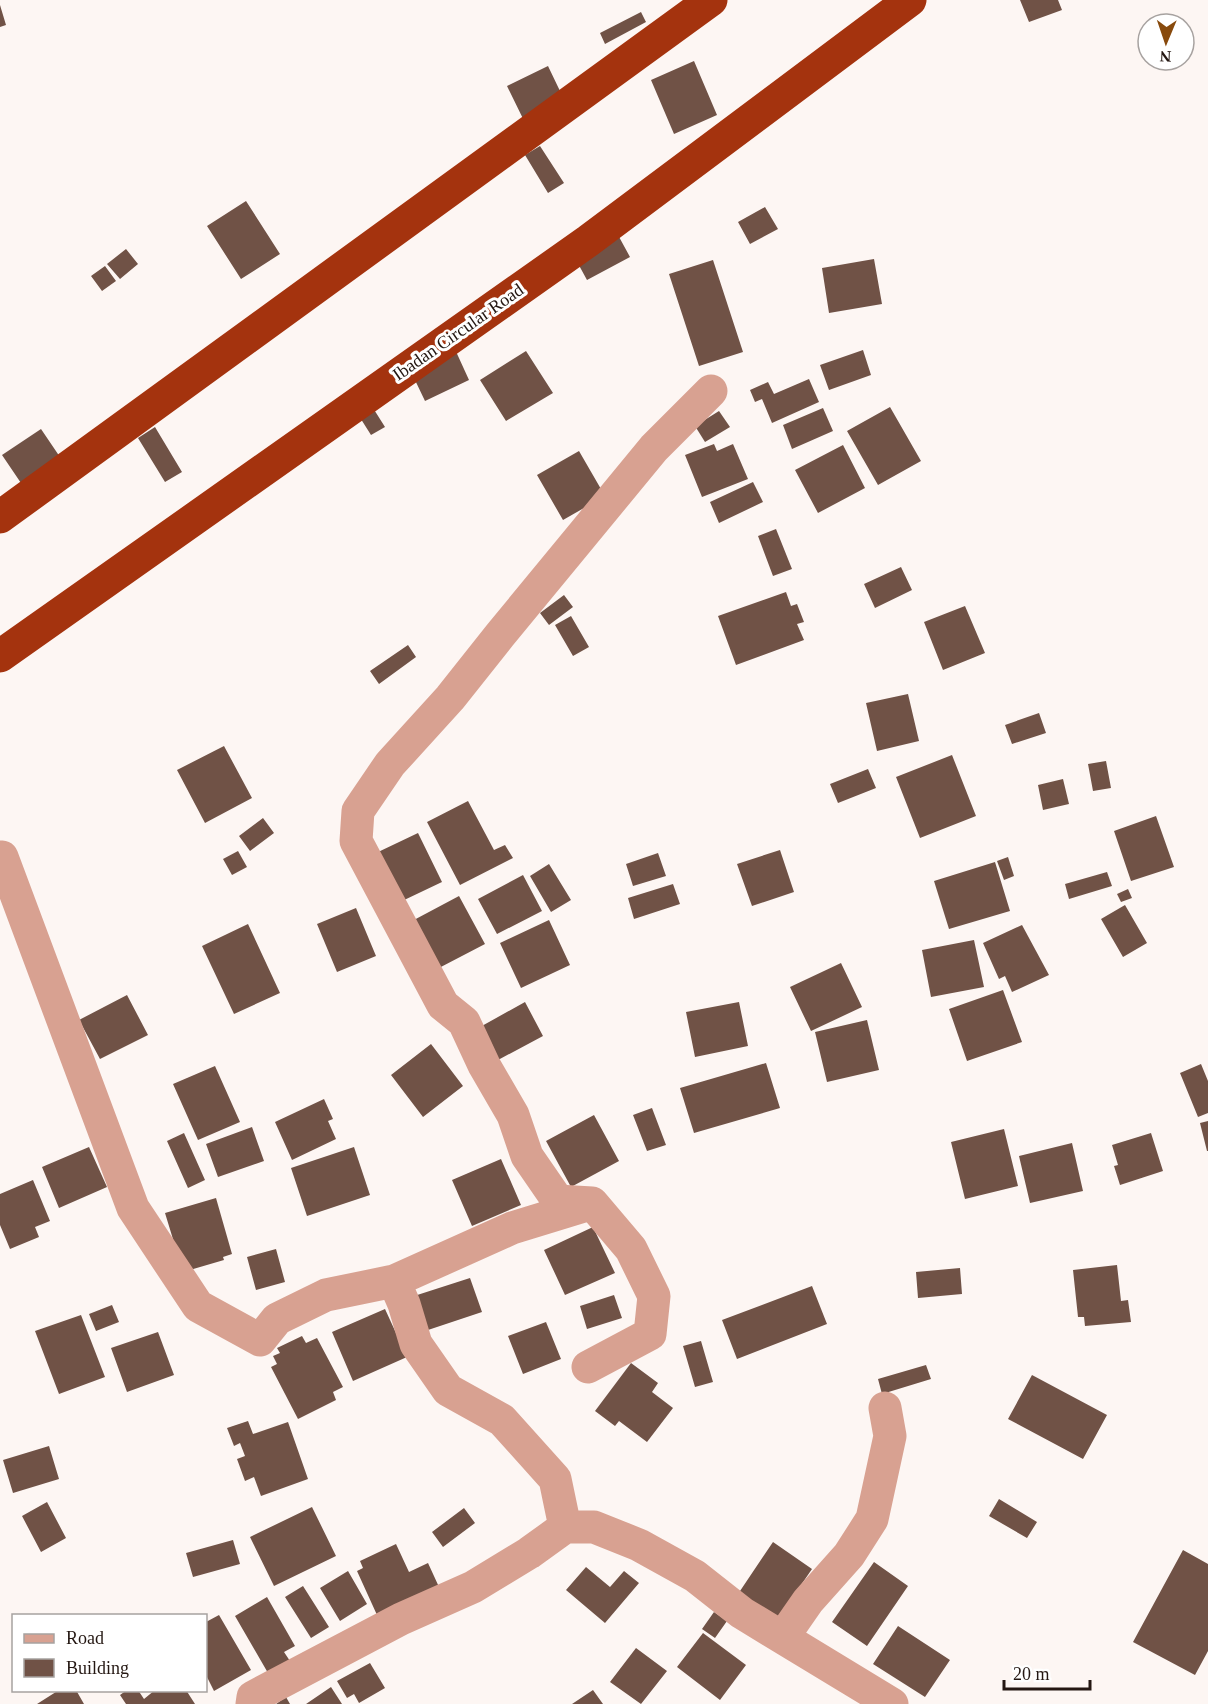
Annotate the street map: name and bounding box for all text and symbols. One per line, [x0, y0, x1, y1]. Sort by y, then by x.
north arrow [1136, 12, 1196, 72]
text: N [1159, 48, 1172, 65]
street label: Ibadan Circular Road [389, 279, 527, 385]
legend [12, 1614, 207, 1692]
text: Road [66, 1628, 104, 1648]
scale bar [1004, 1653, 1090, 1691]
text: Building [66, 1658, 129, 1678]
text: 20 m [1013, 1664, 1050, 1684]

